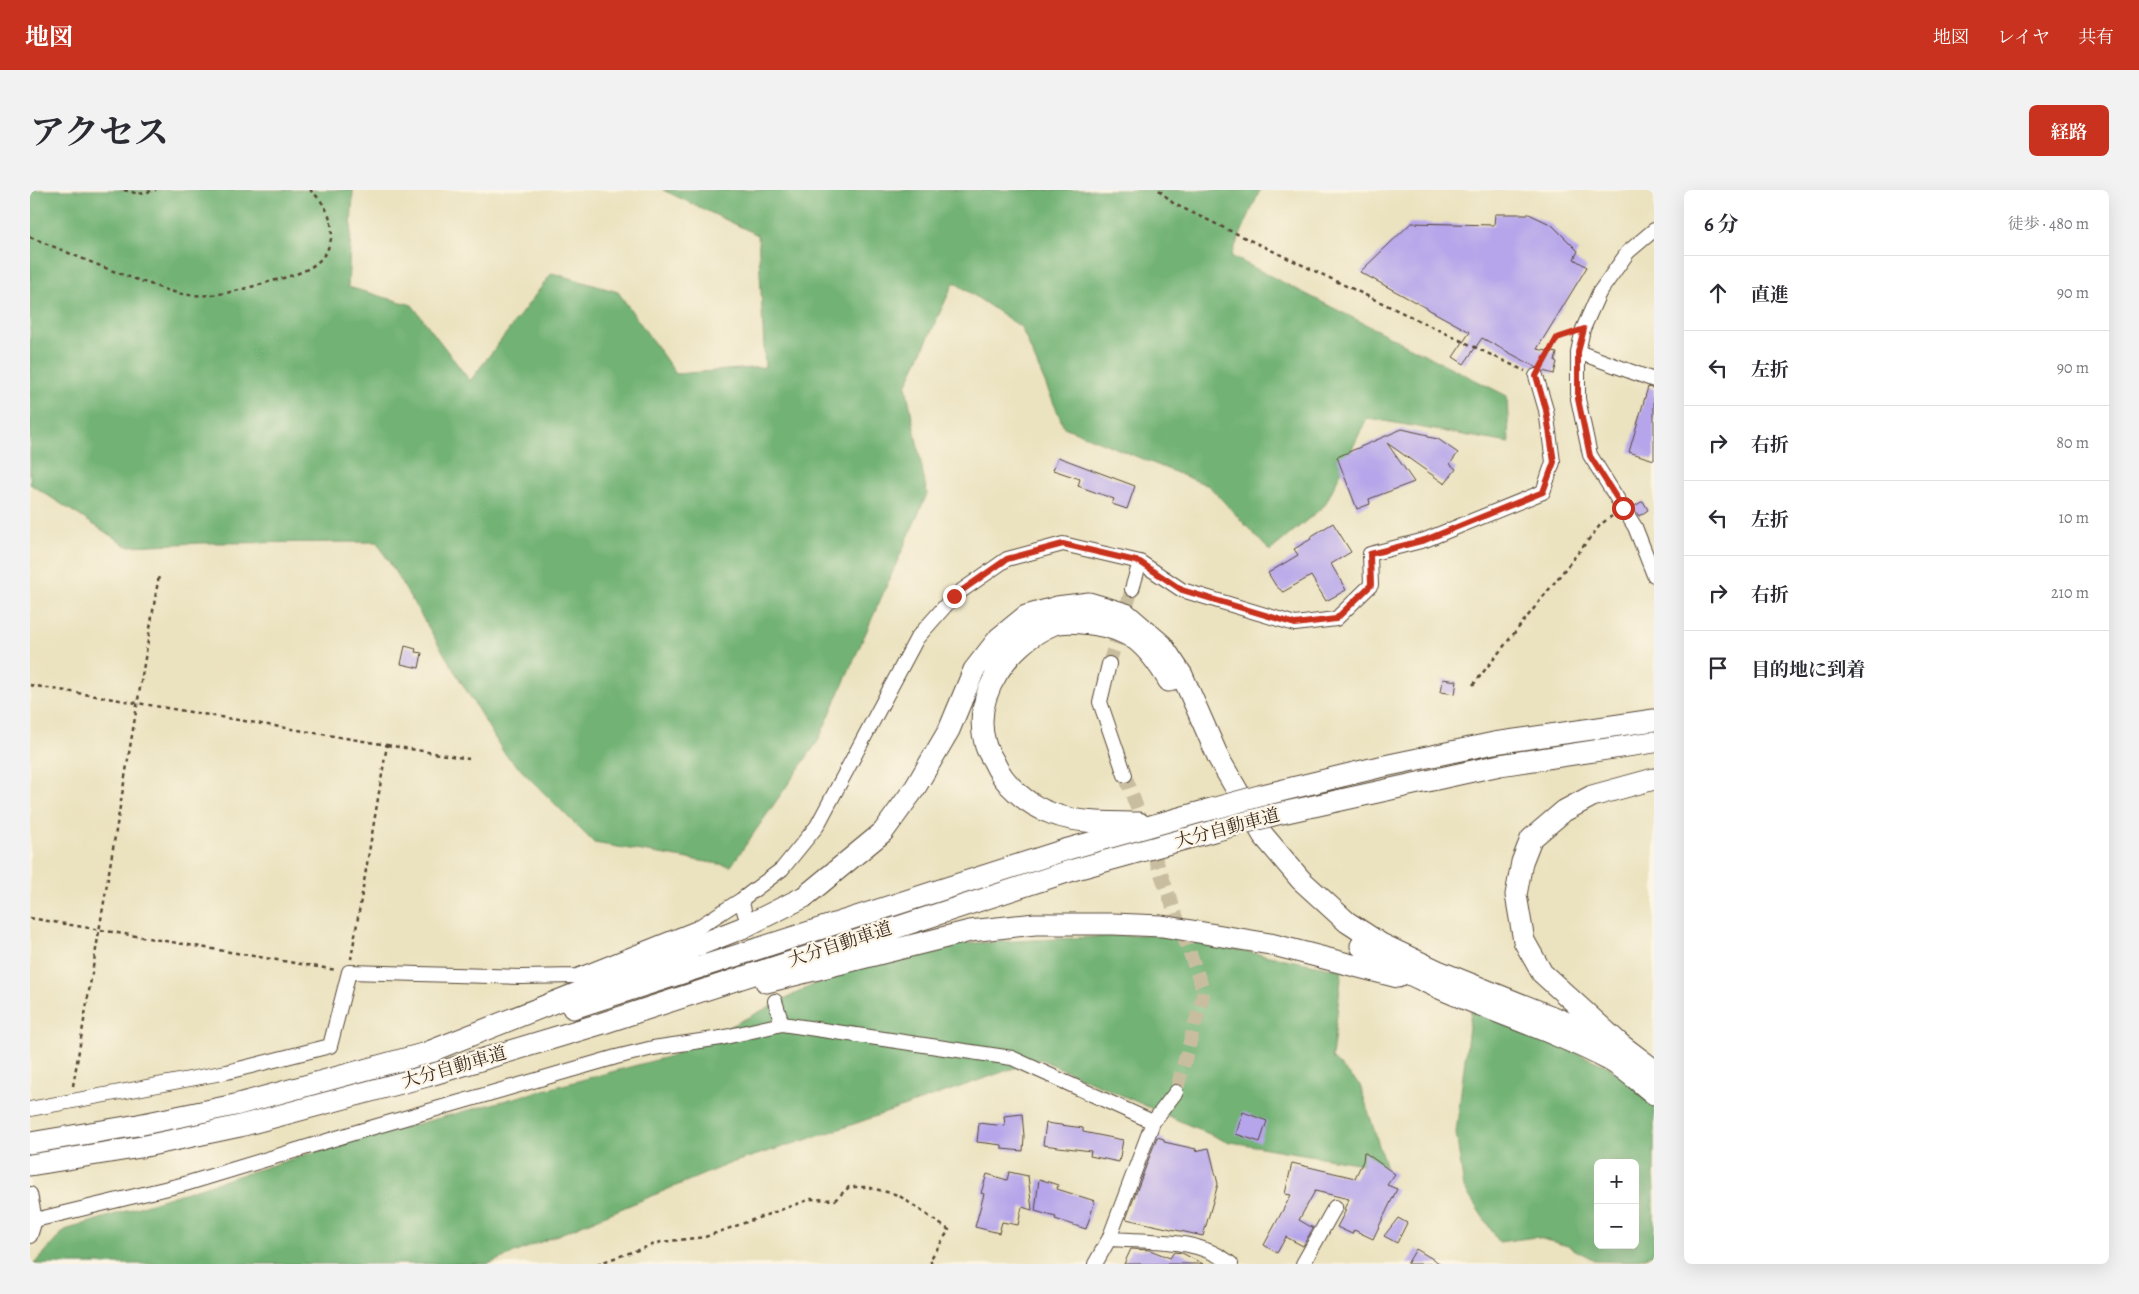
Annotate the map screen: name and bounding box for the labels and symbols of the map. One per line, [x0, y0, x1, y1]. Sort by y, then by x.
route start [1612, 497, 1635, 520]
route end [943, 585, 966, 608]
street label: 大分自動車道 [1172, 802, 1282, 854]
street label: 大分自動車道 [785, 916, 895, 972]
street label: 大分自動車道 [399, 1041, 509, 1093]

